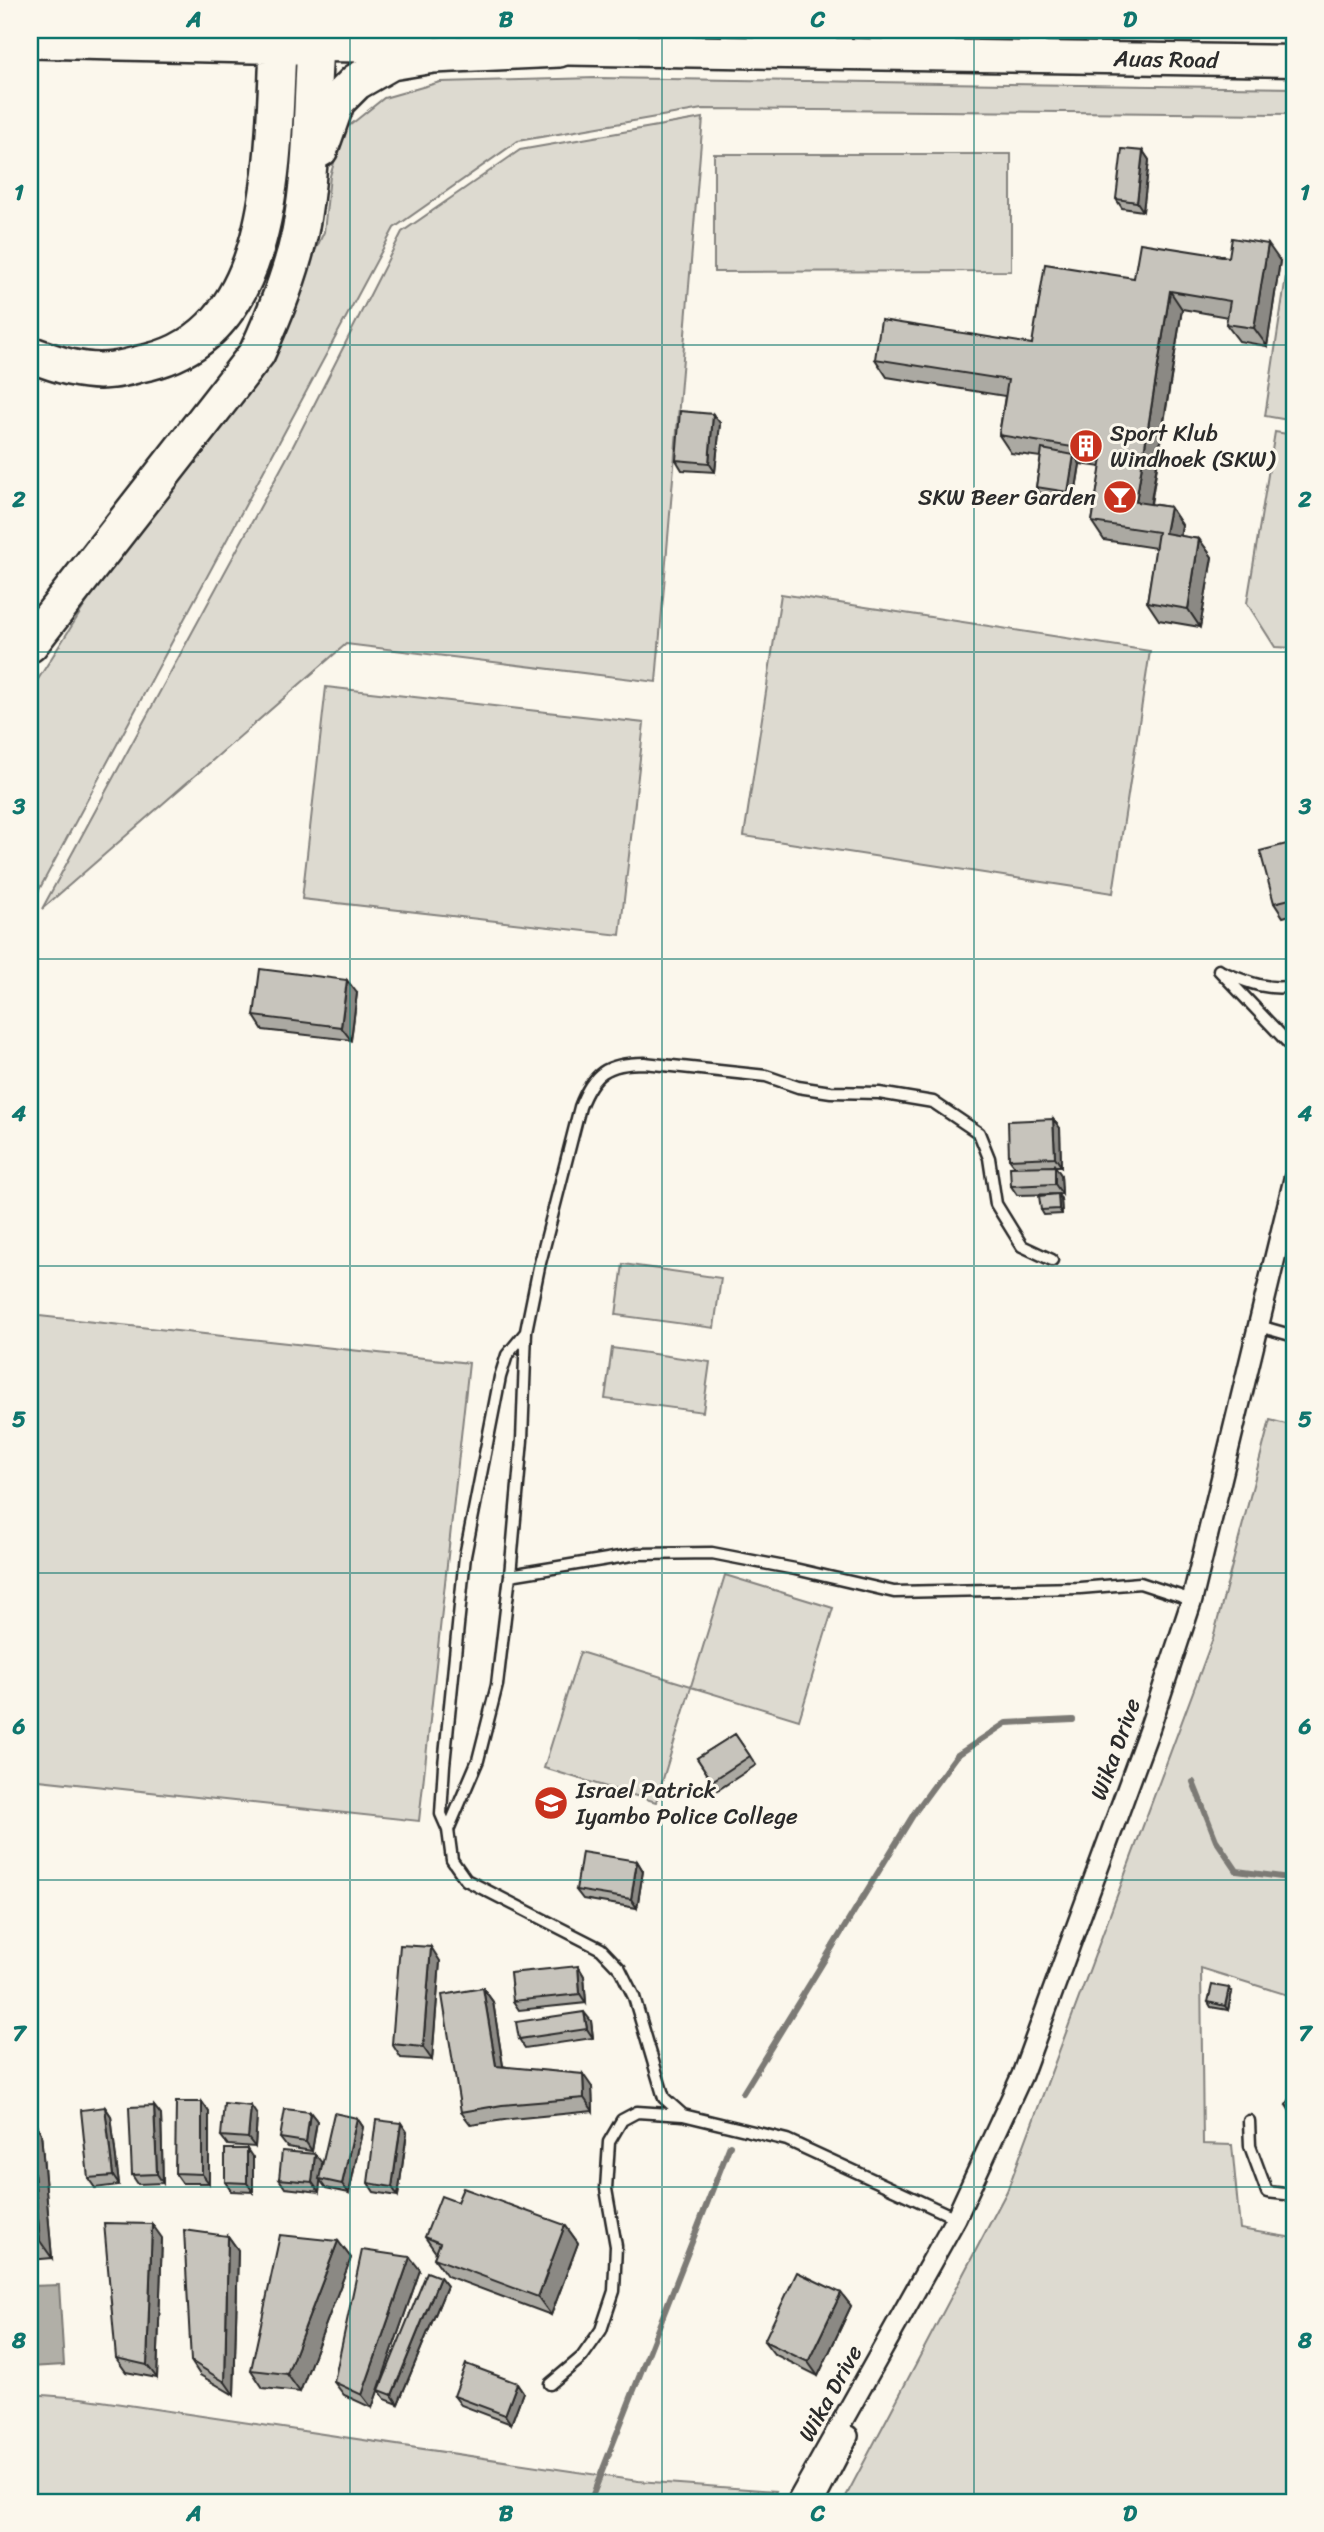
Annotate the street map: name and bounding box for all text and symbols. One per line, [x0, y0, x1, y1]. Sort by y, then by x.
text: A [185, 0, 202, 40]
text: B [499, 0, 514, 40]
text: C [810, 0, 826, 40]
text: D [1123, 0, 1138, 40]
street label: Auas Road [1112, 38, 1220, 81]
text: 1 [14, 172, 24, 213]
text: 1 [1300, 172, 1310, 213]
place label: Sport Klub Windhoek (SKW) [1110, 413, 1277, 480]
building icon: Sport Klub Windhoek (SKW) [1067, 427, 1105, 465]
place label: SKW Beer Garden [918, 477, 1096, 518]
bar icon: SKW Beer Garden [1101, 478, 1139, 516]
text: 2 [11, 479, 26, 520]
text: 2 [1297, 479, 1312, 520]
text: 3 [12, 786, 26, 827]
text: 3 [1298, 786, 1312, 827]
text: 4 [11, 1093, 27, 1134]
text: 4 [1297, 1093, 1313, 1134]
text: 5 [12, 1399, 26, 1440]
text: 5 [1298, 1399, 1312, 1440]
street label: Wika Drive [1078, 1692, 1153, 1806]
text: 6 [11, 1706, 26, 1747]
text: 6 [1297, 1706, 1312, 1747]
place label: Israel Patrick Iyambo Police College [575, 1770, 798, 1837]
school or university icon: Israel Patrick Iyambo Police College [532, 1784, 570, 1822]
text: 7 [12, 2013, 27, 2054]
text: 7 [1298, 2013, 1313, 2054]
text: 8 [11, 2320, 26, 2361]
text: 8 [1297, 2320, 1312, 2361]
street label: Wika Drive [787, 2337, 874, 2449]
text: A [185, 2493, 202, 2532]
text: B [499, 2493, 514, 2532]
text: C [810, 2493, 826, 2532]
text: D [1123, 2493, 1138, 2532]

